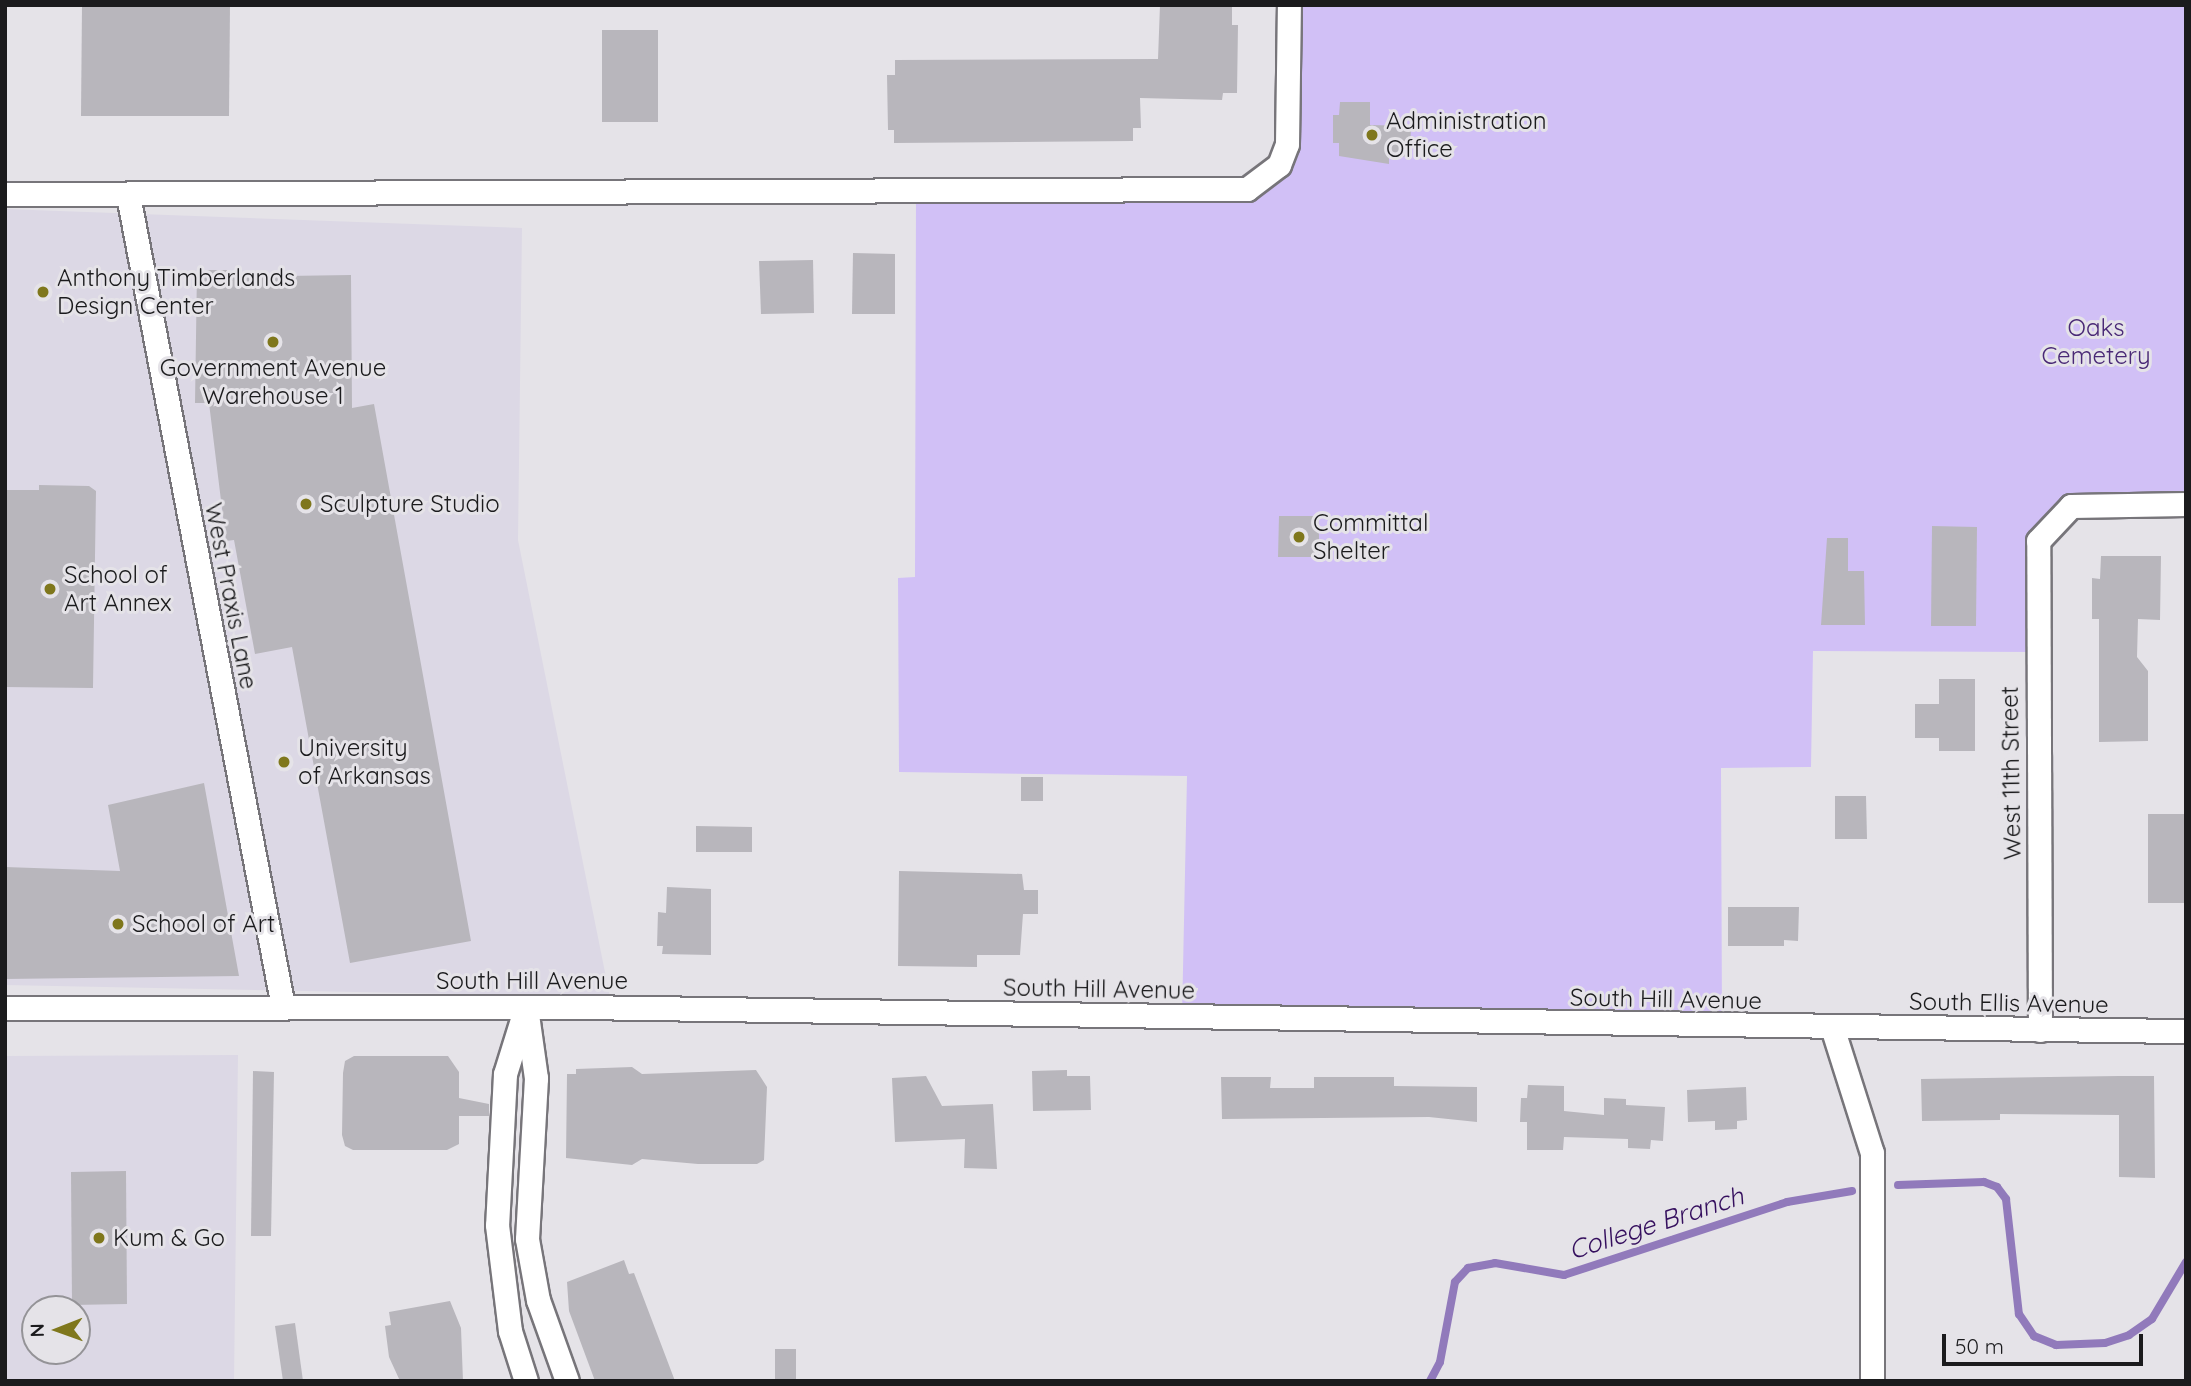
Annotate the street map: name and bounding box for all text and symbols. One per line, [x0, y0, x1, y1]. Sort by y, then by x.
place label: Administration Office [1386, 107, 1547, 163]
marker: Administration Office [1364, 127, 1380, 143]
place label: Anthony Timberlands Design Center [57, 264, 295, 320]
marker: Anthony Timberlands Design Center [35, 284, 51, 300]
park label: Oaks Cemetery [2041, 314, 2151, 370]
marker: Government Avenue Warehouse 1 [265, 334, 281, 350]
place label: Government Avenue Warehouse 1 [160, 354, 386, 410]
place label: Sculpture Studio [320, 490, 500, 518]
marker: Sculpture Studio [298, 496, 314, 512]
street label: West Praxis Lane [199, 500, 263, 692]
place label: Committal Shelter [1313, 509, 1428, 565]
marker: Committal Shelter [1291, 529, 1307, 545]
place label: School of Art Annex [64, 561, 172, 617]
marker: School of Art Annex [42, 581, 58, 597]
street label: West 11th Street [1995, 686, 2027, 860]
place label: University of Arkansas [298, 734, 431, 790]
marker: University of Arkansas [276, 754, 292, 770]
place label: School of Art [132, 910, 275, 938]
marker: School of Art [110, 916, 126, 932]
street label: South Hill Avenue [436, 967, 628, 995]
street label: South Hill Avenue [1003, 973, 1195, 1005]
street label: South Hill Avenue [1570, 983, 1762, 1015]
street label: South Ellis Avenue [1909, 987, 2109, 1019]
water label: College Branch [1565, 1180, 1747, 1266]
place label: Kum & Go [113, 1224, 225, 1252]
marker: Kum & Go [91, 1230, 107, 1246]
north arrow [21, 1295, 91, 1365]
scale bar [1946, 1320, 2147, 1364]
text: N [25, 1323, 49, 1338]
text: 50 m [1955, 1333, 2004, 1359]

